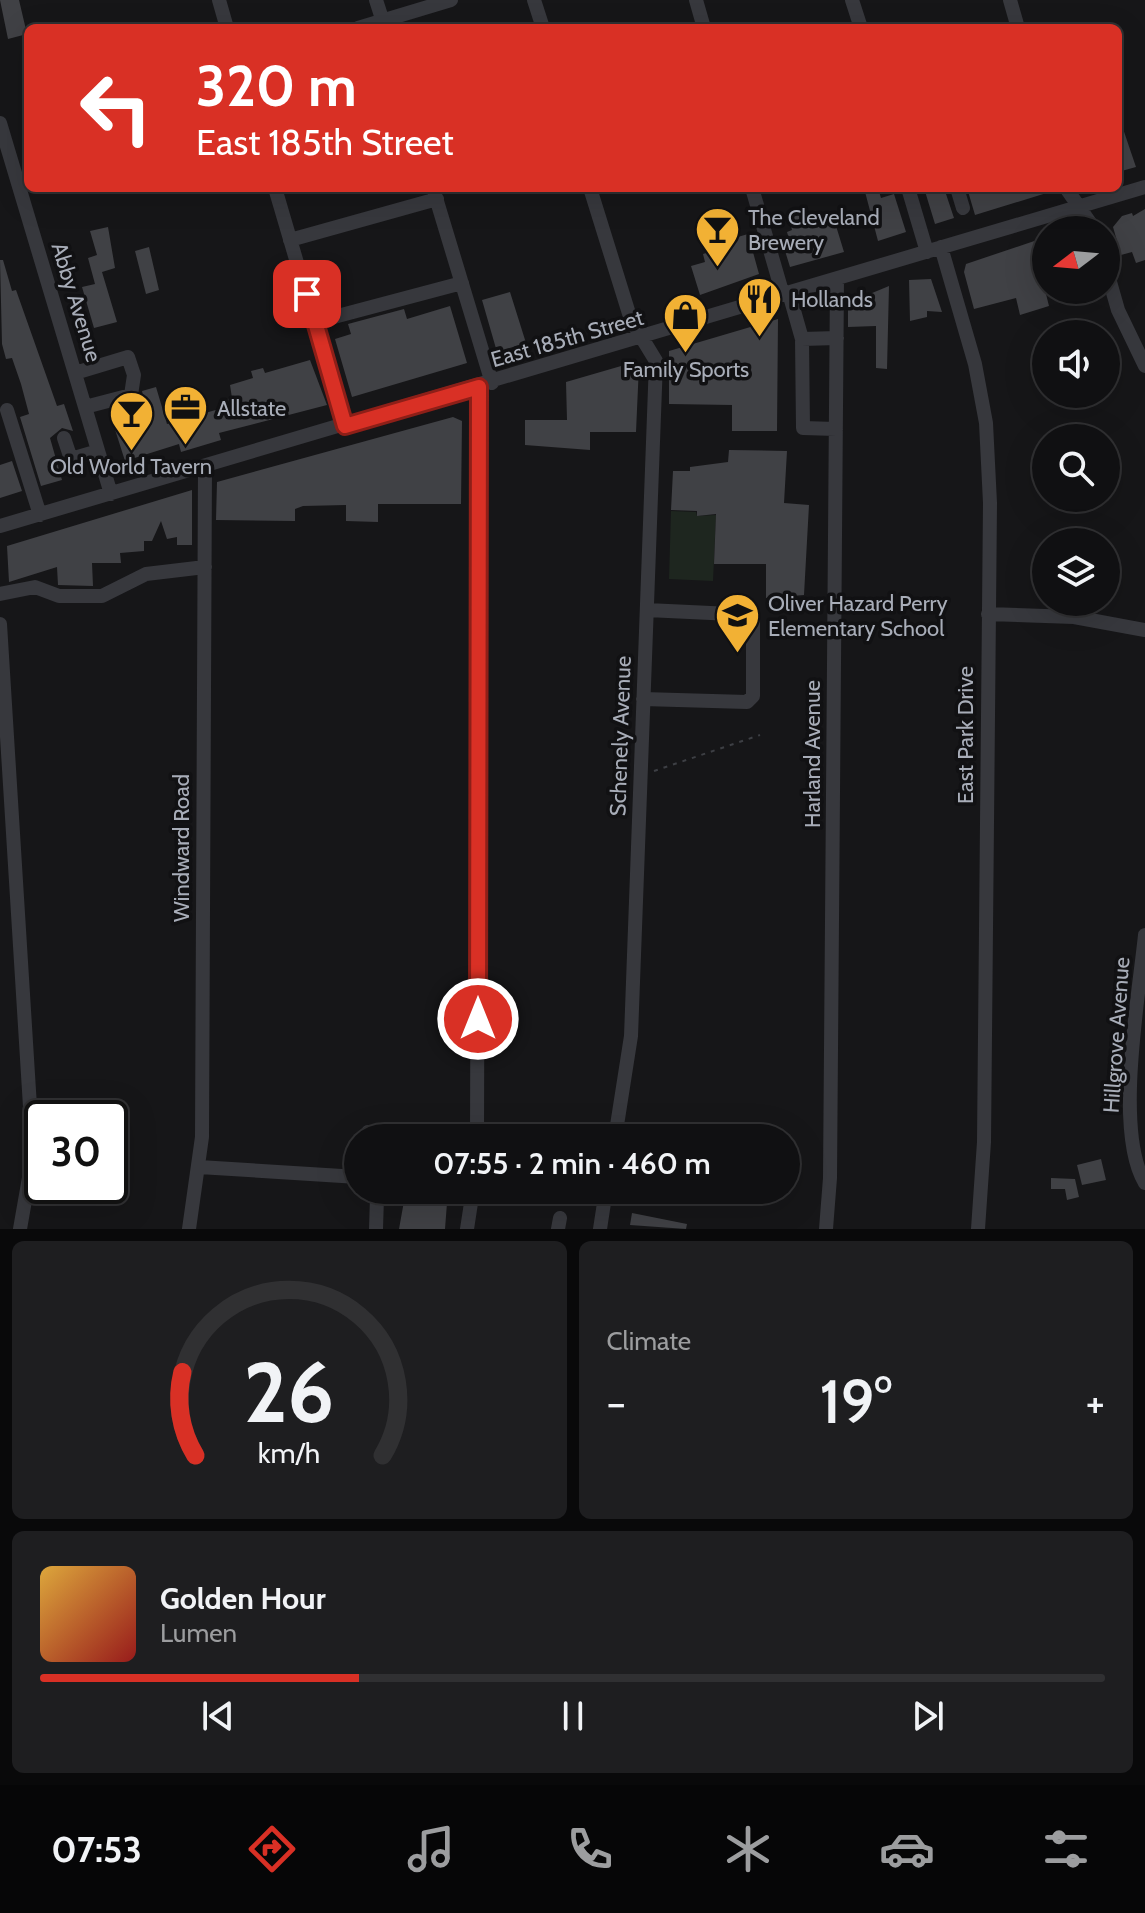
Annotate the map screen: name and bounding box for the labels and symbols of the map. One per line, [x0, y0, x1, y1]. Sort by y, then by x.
place label: The Cleveland Brewery [748, 204, 880, 256]
bar icon: The Cleveland Brewery [693, 206, 741, 269]
north arrow [1032, 216, 1120, 304]
street label: Abby Avenue [46, 239, 107, 365]
pin [273, 260, 341, 328]
restaurant icon: Hollands [736, 275, 784, 338]
place label: Hollands [791, 286, 873, 313]
shop icon: Family Sports [662, 292, 710, 355]
street label: East 185th Street [488, 304, 647, 373]
place label: Family Sports [623, 356, 749, 383]
office icon: Allstate [162, 384, 210, 447]
bar icon: Old World Tavern [107, 389, 155, 452]
place label: Allstate [217, 395, 286, 422]
place label: Old World Tavern [50, 453, 212, 480]
place label: Oliver Hazard Perry Elementary School [768, 590, 948, 642]
school or university icon: Oliver Hazard Perry Elementary School [713, 592, 761, 655]
street label: Schenely Avenue [604, 655, 637, 817]
street label: East Park Drive [952, 666, 979, 804]
street label: Harland Avenue [799, 680, 826, 828]
street label: Windward Road [168, 774, 195, 922]
street label: Hillgrove Avenue [1098, 956, 1135, 1114]
position arrow [436, 977, 520, 1061]
speed limit sign: 30 [24, 1100, 128, 1204]

